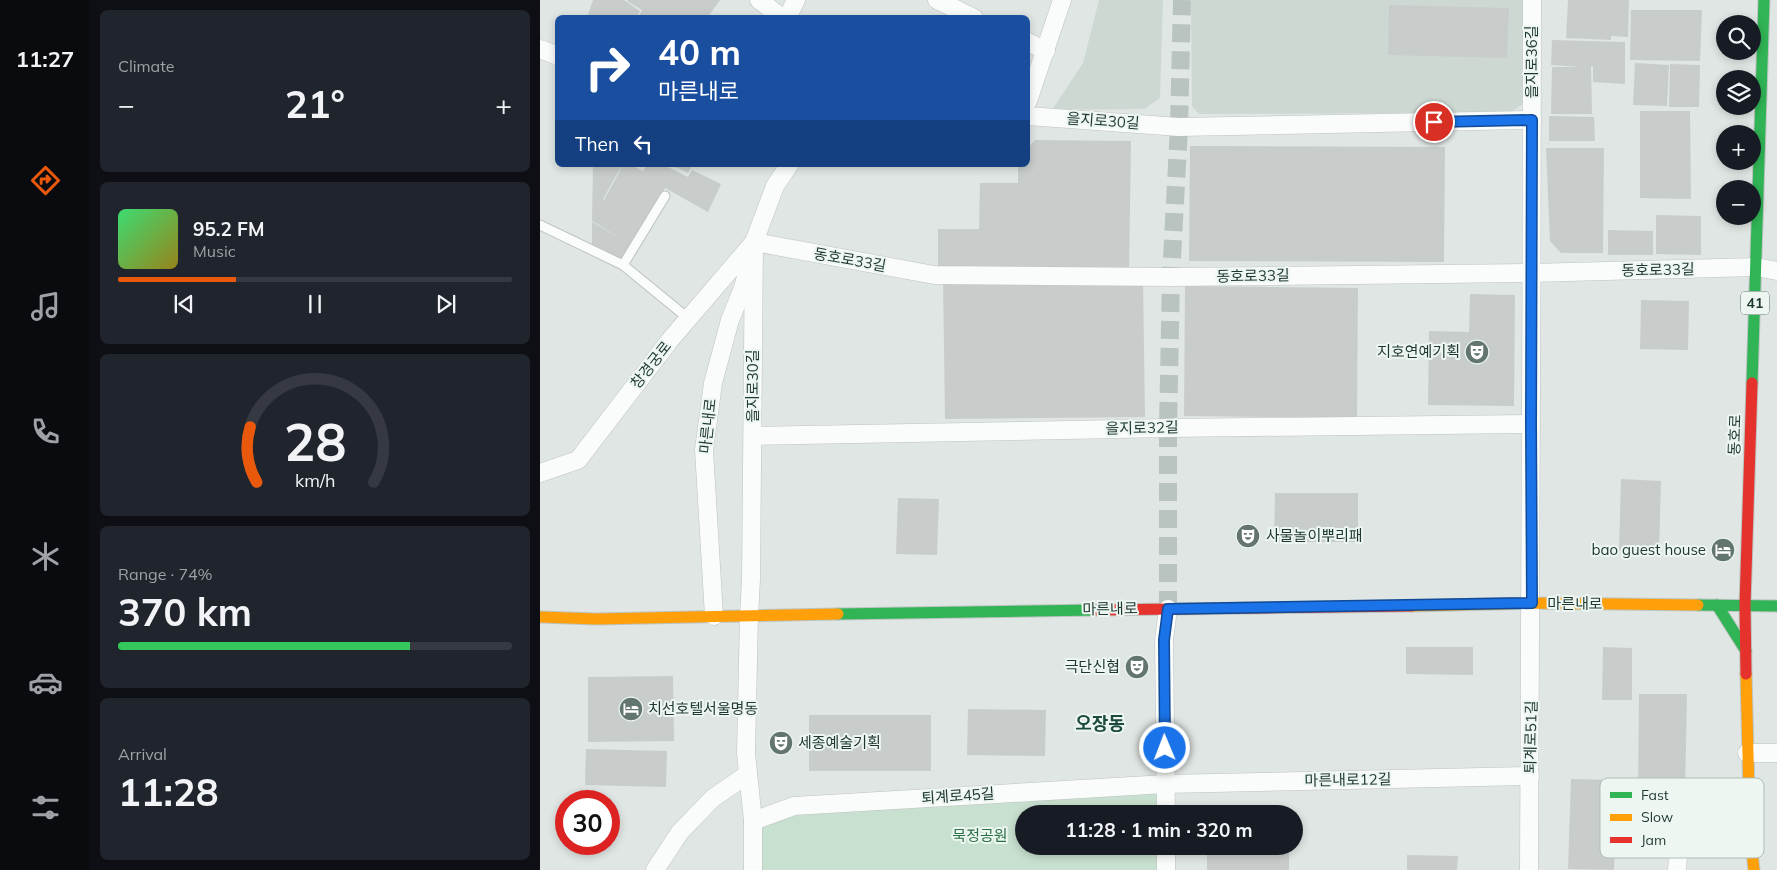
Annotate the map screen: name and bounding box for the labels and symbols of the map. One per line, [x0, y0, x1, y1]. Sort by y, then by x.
street label: 을지로36길 [1522, 25, 1541, 99]
pin [1413, 101, 1455, 143]
street label: 을지로30길 [1066, 108, 1140, 133]
street label: 동호로33길 [812, 244, 888, 275]
street label: 동호로33길 [1621, 259, 1695, 280]
street label: 동호로33길 [1216, 265, 1290, 286]
road number: 41 [1741, 292, 1769, 314]
street label: 창경궁로 [626, 337, 675, 392]
theatre icon: 지호연예기획 [1464, 339, 1490, 365]
place label: 지호연예기획 [1377, 342, 1460, 361]
street label: 을지로30길 [743, 349, 762, 423]
street label: 마른내로 [695, 398, 720, 454]
street label: 동호로 [1724, 414, 1745, 456]
street label: 을지로32길 [1105, 417, 1179, 438]
theatre icon: 사물놀이뿌리패 [1235, 523, 1261, 549]
place label: 사물놀이뿌리패 [1266, 526, 1363, 545]
hotel icon: bao guest house [1710, 537, 1736, 563]
place label: bao guest house [1592, 540, 1706, 559]
street label: 마른내로 [1547, 594, 1603, 613]
street label: 마른내로 [1082, 599, 1138, 618]
theatre icon: 극단신협 [1124, 654, 1150, 680]
place label: 극단신협 [1065, 657, 1120, 676]
hotel icon: 치선호텔서울명동 [618, 696, 644, 722]
place label: 치선호텔서울명동 [648, 699, 758, 718]
street label: 퇴계로51길 [1520, 700, 1541, 774]
district label: 오장동 [1075, 712, 1125, 735]
position arrow [1138, 721, 1190, 773]
theatre icon: 세종예술기획 [768, 730, 794, 756]
place label: 세종예술기획 [798, 733, 881, 752]
street label: 마른내로12길 [1304, 769, 1392, 790]
legend [1600, 778, 1764, 858]
street label: 퇴계로45길 [921, 783, 995, 808]
text: Fast [1641, 786, 1669, 804]
speed limit sign: 30 [555, 790, 620, 855]
text: Slow [1641, 808, 1673, 826]
park label: 묵정공원 [952, 826, 1008, 845]
text: Jam [1641, 831, 1666, 849]

